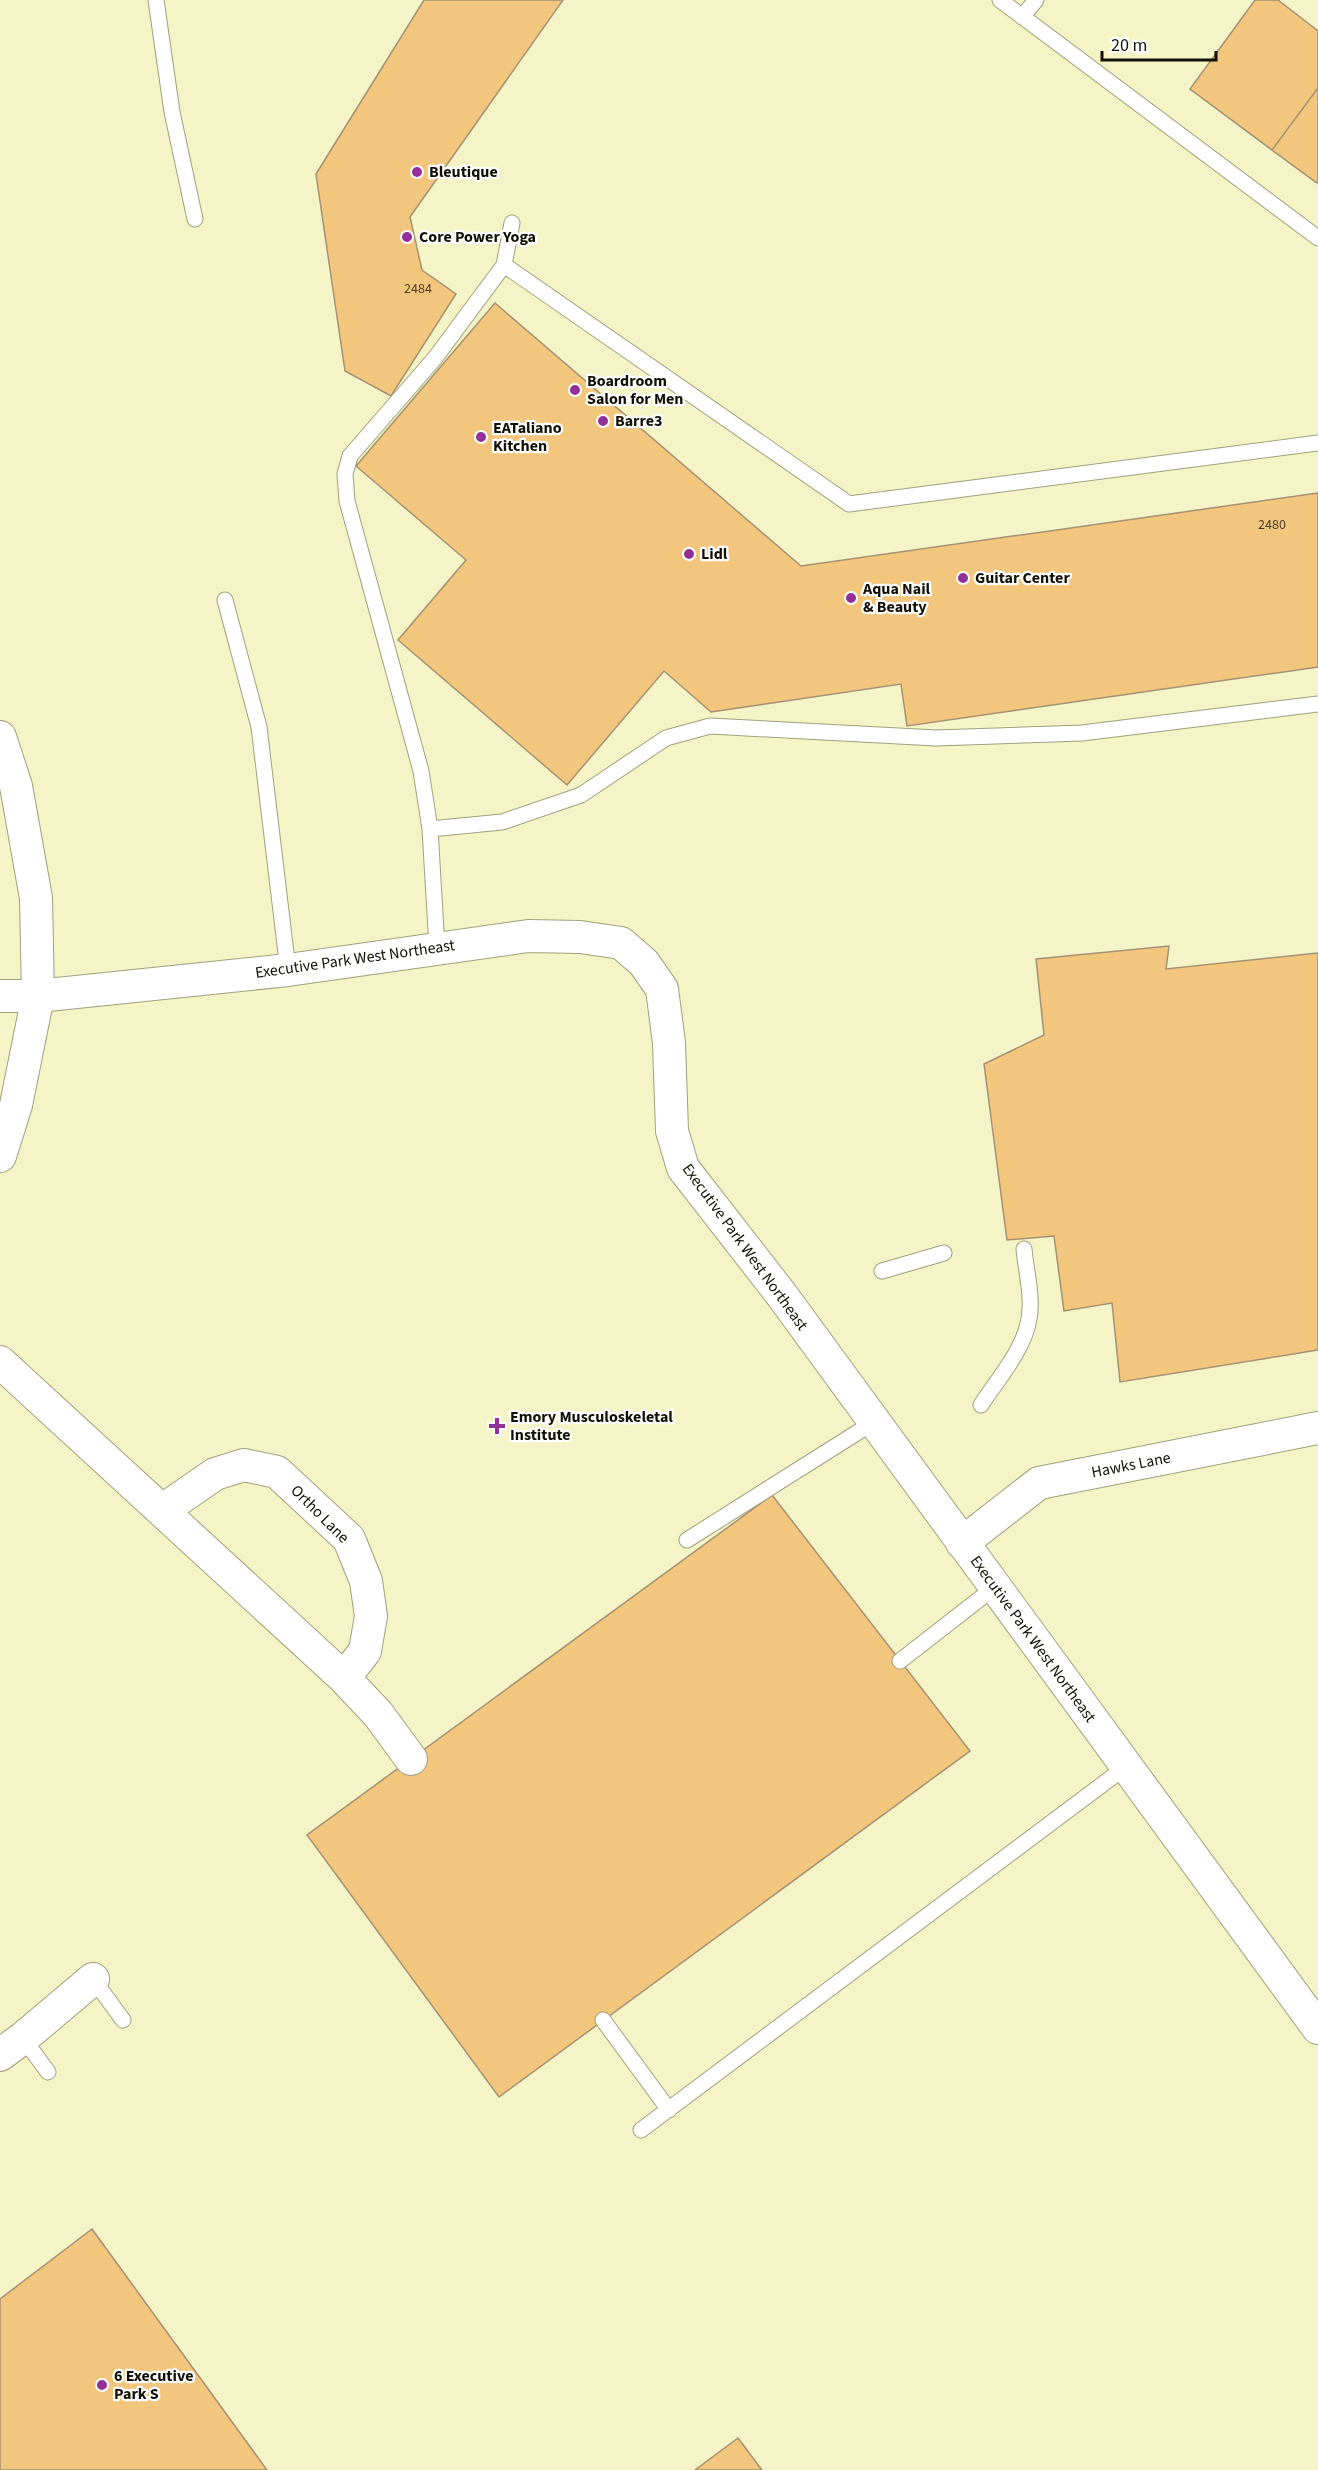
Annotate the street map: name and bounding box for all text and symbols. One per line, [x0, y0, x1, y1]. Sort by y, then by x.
scale bar [1102, 24, 1216, 62]
text: 20 m [1111, 33, 1147, 58]
place label: Bleutique [429, 161, 498, 183]
marker: Bleutique [410, 165, 424, 179]
place label: Core Power Yoga [419, 226, 536, 248]
marker: Core Power Yoga [400, 230, 414, 244]
house number: 2484 [404, 279, 432, 299]
place label: Boardroom Salon for Men [587, 370, 684, 410]
marker: Boardroom Salon for Men [568, 383, 582, 397]
place label: Barre3 [615, 410, 662, 432]
marker: Barre3 [596, 414, 610, 428]
place label: EATaliano Kitchen [493, 417, 562, 457]
marker: EATaliano Kitchen [474, 430, 488, 444]
house number: 2480 [1258, 515, 1286, 535]
place label: Lidl [701, 543, 728, 565]
marker: Lidl [682, 547, 696, 561]
place label: Guitar Center [975, 567, 1070, 589]
marker: Guitar Center [956, 571, 970, 585]
place label: Aqua Nail & Beauty [862, 578, 931, 618]
marker: Aqua Nail & Beauty [844, 591, 858, 605]
street label: Executive Park West Northeast [254, 934, 457, 984]
street label: Executive Park West Northeast [677, 1159, 813, 1335]
place label: Emory Musculoskeletal Institute [510, 1406, 673, 1446]
marker: Emory Musculoskeletal Institute [488, 1417, 506, 1435]
street label: Hawks Lane [1089, 1447, 1173, 1483]
street label: Ortho Lane [286, 1480, 354, 1548]
street label: Executive Park West Northeast [965, 1551, 1101, 1727]
place label: 6 Executive Park S [114, 2365, 193, 2405]
marker: 6 Executive Park S [95, 2378, 109, 2392]

